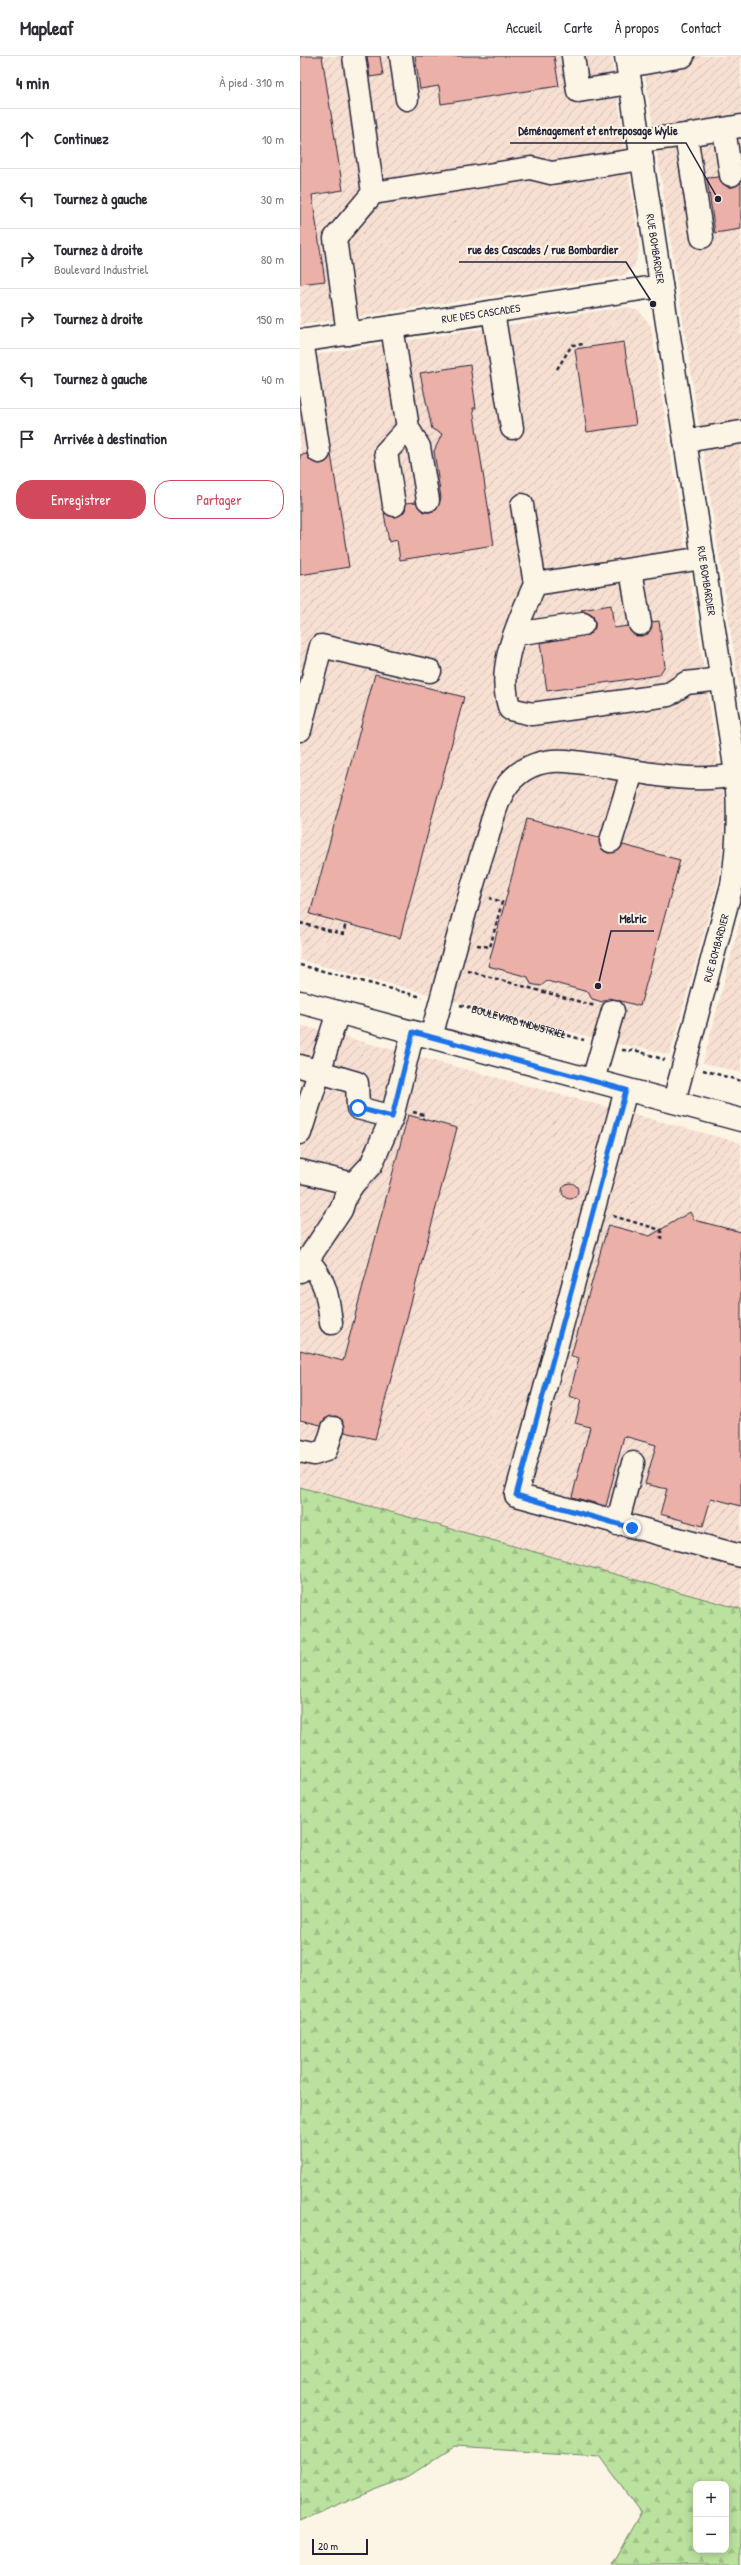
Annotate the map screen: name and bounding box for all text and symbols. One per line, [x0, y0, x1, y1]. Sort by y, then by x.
text: Mapleaf [20, 15, 74, 41]
text: Accueil [506, 18, 542, 37]
text: Carte [564, 18, 593, 37]
text: À propos [615, 18, 659, 37]
text: Contact [681, 18, 721, 37]
text: 4 min [16, 71, 49, 94]
text: À pied · 310 m [219, 73, 284, 91]
callout: Déménagement et entreposage Wylie [510, 119, 686, 143]
text: Déménagement et entreposage Wylie [518, 122, 678, 140]
icon: ahead [16, 128, 38, 150]
text: Continuez [54, 128, 109, 149]
text: 10 m [262, 130, 284, 148]
icon: left [16, 188, 38, 210]
text: Tournez à gauche [54, 188, 147, 209]
text: 30 m [261, 190, 284, 208]
street label: RUE BOMBARDIER [643, 213, 668, 285]
callout: rue des Cascades / rue Bombardier [459, 238, 626, 262]
text: Tournez à droite [54, 239, 143, 260]
text: rue des Cascades / rue Bombardier [468, 241, 619, 258]
icon: right [16, 248, 38, 270]
text: 80 m [261, 250, 284, 268]
text: Boulevard Industriel [54, 260, 148, 278]
street label: RUE DES CASCADES [441, 301, 521, 326]
icon: right [16, 308, 38, 330]
text: Tournez à droite [54, 308, 143, 329]
text: 150 m [256, 310, 284, 328]
icon: left [16, 368, 38, 390]
text: Tournez à gauche [54, 368, 147, 389]
text: 40 m [261, 370, 284, 388]
icon: arrive [16, 428, 38, 450]
text: Arrivée à destination [54, 428, 167, 449]
button: Enregistrer [16, 480, 146, 519]
button: Partager [154, 480, 284, 519]
street label: RUE BOMBARDIER [694, 545, 719, 617]
callout: Melric [611, 907, 654, 931]
text: Melric [619, 910, 647, 927]
street label: RUE BOMBARDIER [700, 912, 732, 984]
street label: BOULEVARD INDUSTRIEL [470, 1002, 568, 1042]
route start [349, 1099, 367, 1117]
route end [623, 1519, 641, 1537]
map controls [693, 2481, 729, 2553]
button: + [693, 2481, 729, 2517]
button: − [693, 2517, 729, 2553]
scale bar [312, 2537, 368, 2556]
text: 20 m [318, 2539, 338, 2553]

